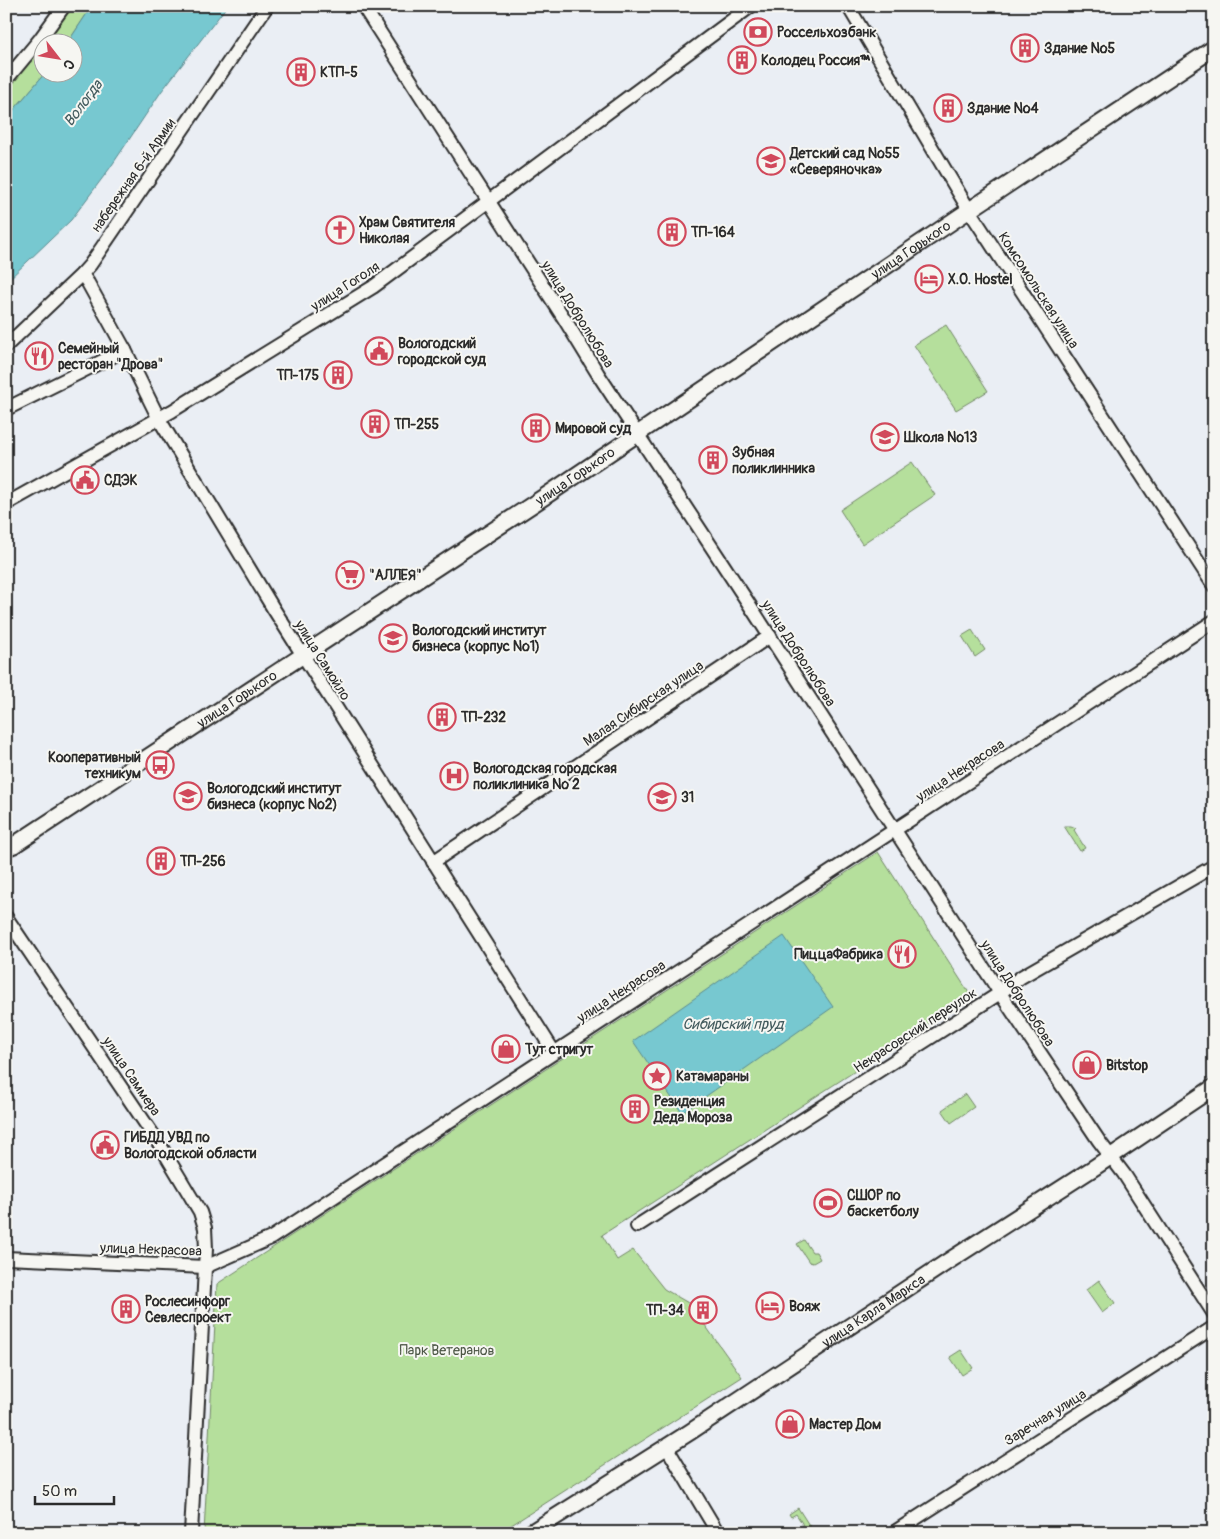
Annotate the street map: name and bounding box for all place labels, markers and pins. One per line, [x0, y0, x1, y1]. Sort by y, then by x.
bank icon: Россельхозбанк [743, 17, 773, 47]
place label: Россельхозбанк [777, 24, 876, 41]
building icon: Здание №5 [1010, 33, 1040, 63]
place label: Здание №5 [1044, 40, 1115, 57]
building icon: Колодец Россия™ [727, 45, 757, 75]
place label: Колодец Россия™ [761, 52, 871, 69]
building icon: КТП-5 [286, 57, 316, 87]
place label: КТП-5 [320, 64, 358, 81]
building icon: Здание №4 [933, 93, 963, 123]
place label: Здание №4 [967, 100, 1039, 117]
place label: Детский сад №55 «Северяночка» [789, 145, 900, 178]
school or university icon: Детский сад №55 «Северяночка» [756, 146, 786, 176]
place label: Храм Святителя Николая [359, 214, 456, 247]
church icon: Храм Святителя Николая [325, 215, 355, 245]
building icon: ТП-164 [657, 217, 687, 247]
place label: ТП-164 [690, 224, 736, 241]
hotel icon: X.O. Hostel [914, 264, 944, 294]
place label: X.O. Hostel [948, 271, 1013, 288]
place label: Вологодский городской суд [397, 335, 487, 368]
public building icon: Вологодский городской суд [364, 336, 394, 366]
place label: Семейный ресторан "Дрова" [58, 340, 163, 373]
restaurant icon: Семейный ресторан "Дрова" [24, 341, 54, 371]
building icon: ТП-175 [323, 360, 353, 390]
place label: ТП-175 [275, 367, 319, 384]
building icon: ТП-255 [360, 409, 390, 439]
building icon: Мировой суд [521, 413, 551, 443]
place label: ТП-255 [393, 416, 440, 433]
place label: Мировой суд [555, 420, 632, 437]
school or university icon: Школа №13 [870, 422, 900, 452]
place label: Школа №13 [903, 429, 978, 446]
place label: Зубная поликлинника [732, 444, 815, 477]
building icon: Зубная поликлинника [698, 445, 728, 475]
public building icon: СДЭК [70, 465, 100, 495]
place label: СДЭК [104, 472, 138, 489]
supermarket icon: "АЛЛЕЯ" [335, 560, 365, 590]
place label: "АЛЛЕЯ" [369, 567, 422, 584]
place label: Вологодский институт бизнеса (корпус №1) [412, 622, 548, 655]
school or university icon: Вологодский институт бизнеса (корпус №1) [378, 623, 408, 653]
building icon: ТП-232 [427, 702, 457, 732]
place label: ТП-232 [460, 709, 506, 726]
place label: Кооперативный техникум [48, 749, 141, 782]
bus stop icon: Кооперативный техникум [145, 750, 175, 780]
place label: Вологодская городская поликлиника № 2 [473, 760, 617, 793]
hospital icon: Вологодская городская поликлиника № 2 [439, 761, 469, 791]
place label: Вологодский институт бизнеса (корпус №2) [207, 780, 343, 813]
school or university icon: Вологодский институт бизнеса (корпус №2) [173, 781, 203, 811]
school or university icon: 31 [647, 782, 677, 812]
place label: 31 [681, 789, 694, 806]
building icon: ТП-256 [146, 846, 176, 876]
place label: ТП-256 [179, 853, 226, 870]
restaurant icon: ПиццаФабрика [887, 939, 917, 969]
place label: ПиццаФабрика [794, 946, 883, 963]
shop icon: Тут стригут [491, 1034, 521, 1064]
place label: Тут стригут [524, 1041, 594, 1058]
shop icon: Bitstop [1072, 1050, 1102, 1080]
place label: Bitstop [1106, 1057, 1149, 1074]
place icon: Катамараны [642, 1061, 672, 1091]
place label: Катамараны [676, 1068, 749, 1085]
place label: Резиденция Деда Мороза [653, 1093, 733, 1126]
building icon: Резиденция Деда Мороза [620, 1094, 650, 1124]
place label: ГИБДД УВД по Вологодской области [124, 1129, 257, 1162]
public building icon: ГИБДД УВД по Вологодской области [90, 1130, 120, 1160]
place label: СШОР по баскетболу [847, 1187, 919, 1220]
sports icon: СШОР по баскетболу [813, 1188, 843, 1218]
hotel icon: Вояж [755, 1291, 785, 1321]
place label: Рослесинфорг Севлеспроект [145, 1293, 232, 1326]
building icon: Рослесинфорг Севлеспроект [111, 1294, 141, 1324]
building icon: ТП-34 [688, 1295, 718, 1325]
place label: Вояж [789, 1298, 821, 1315]
place label: ТП-34 [645, 1302, 685, 1319]
shop icon: Мастер Дом [775, 1409, 805, 1439]
place label: Мастер Дом [809, 1416, 881, 1433]

